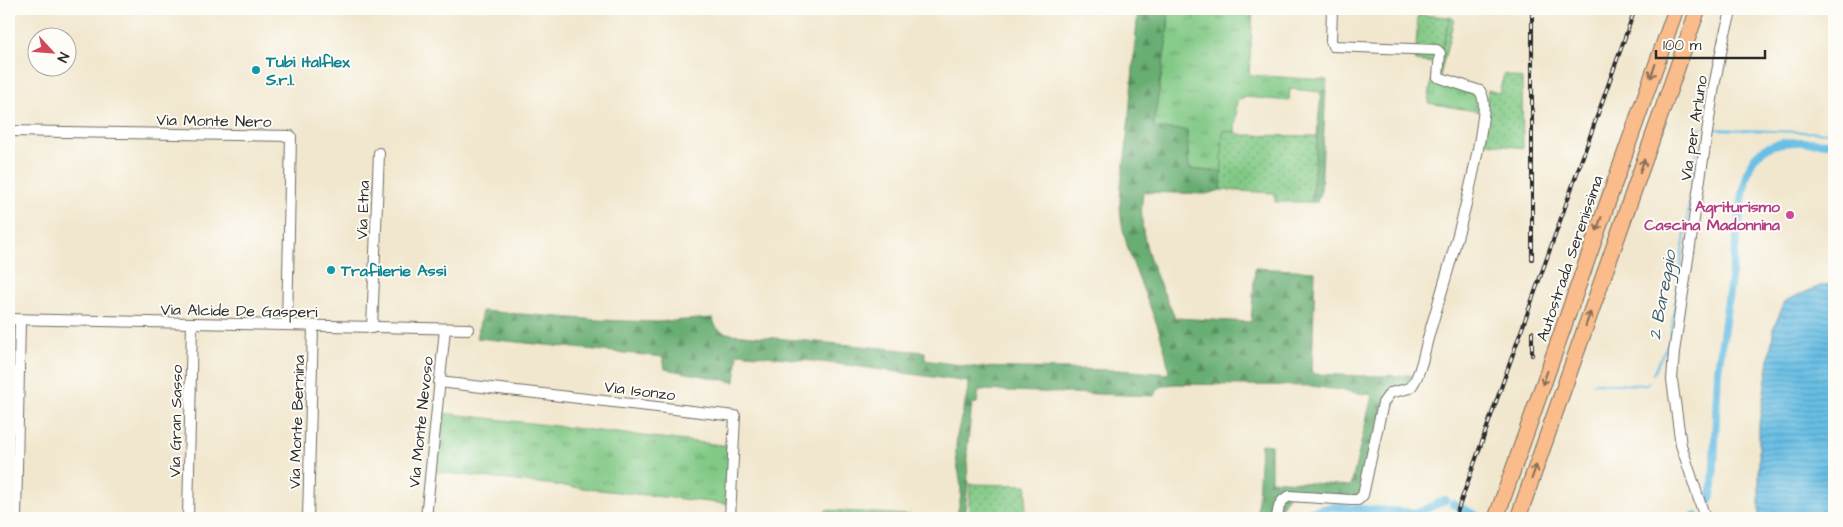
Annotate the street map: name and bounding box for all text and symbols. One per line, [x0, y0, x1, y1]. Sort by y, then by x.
north arrow [28, 28, 78, 78]
scale bar [1656, 28, 1764, 60]
text: 100 m [1663, 35, 1702, 56]
text: N [52, 49, 74, 66]
place label: Tubi Italflex S.r.l. [265, 51, 350, 91]
one-way arrow [1648, 63, 1658, 79]
marker: Tubi Italflex S.r.l. [250, 64, 262, 76]
street label: Via per Arluno [1675, 74, 1713, 182]
street label: Via Monte Nero [156, 109, 272, 133]
one-way arrow [1638, 159, 1647, 174]
street label: Autostrada Serenissima [1531, 172, 1609, 344]
street label: Via Etna [351, 180, 375, 240]
place label: Agriturismo Cascina Madonnina [1644, 196, 1781, 236]
marker: Agriturismo Cascina Madonnina [1784, 209, 1796, 221]
one-way arrow [1594, 216, 1603, 232]
water label: 2 Bareggio [1642, 246, 1684, 342]
place label: Trafilerie Assi [340, 260, 447, 282]
marker: Trafilerie Assi [325, 264, 337, 276]
street label: Via Alcide De Gasperi [160, 299, 318, 323]
one-way arrow [1584, 312, 1593, 327]
street label: Via Monte Bernina [284, 355, 310, 489]
street label: Via Monte Nevoso [403, 355, 439, 489]
street label: Via Gran Sasso [164, 364, 188, 478]
one-way arrow [1540, 369, 1549, 385]
street label: Via Isonzo [603, 376, 677, 406]
one-way arrow [1530, 465, 1539, 481]

